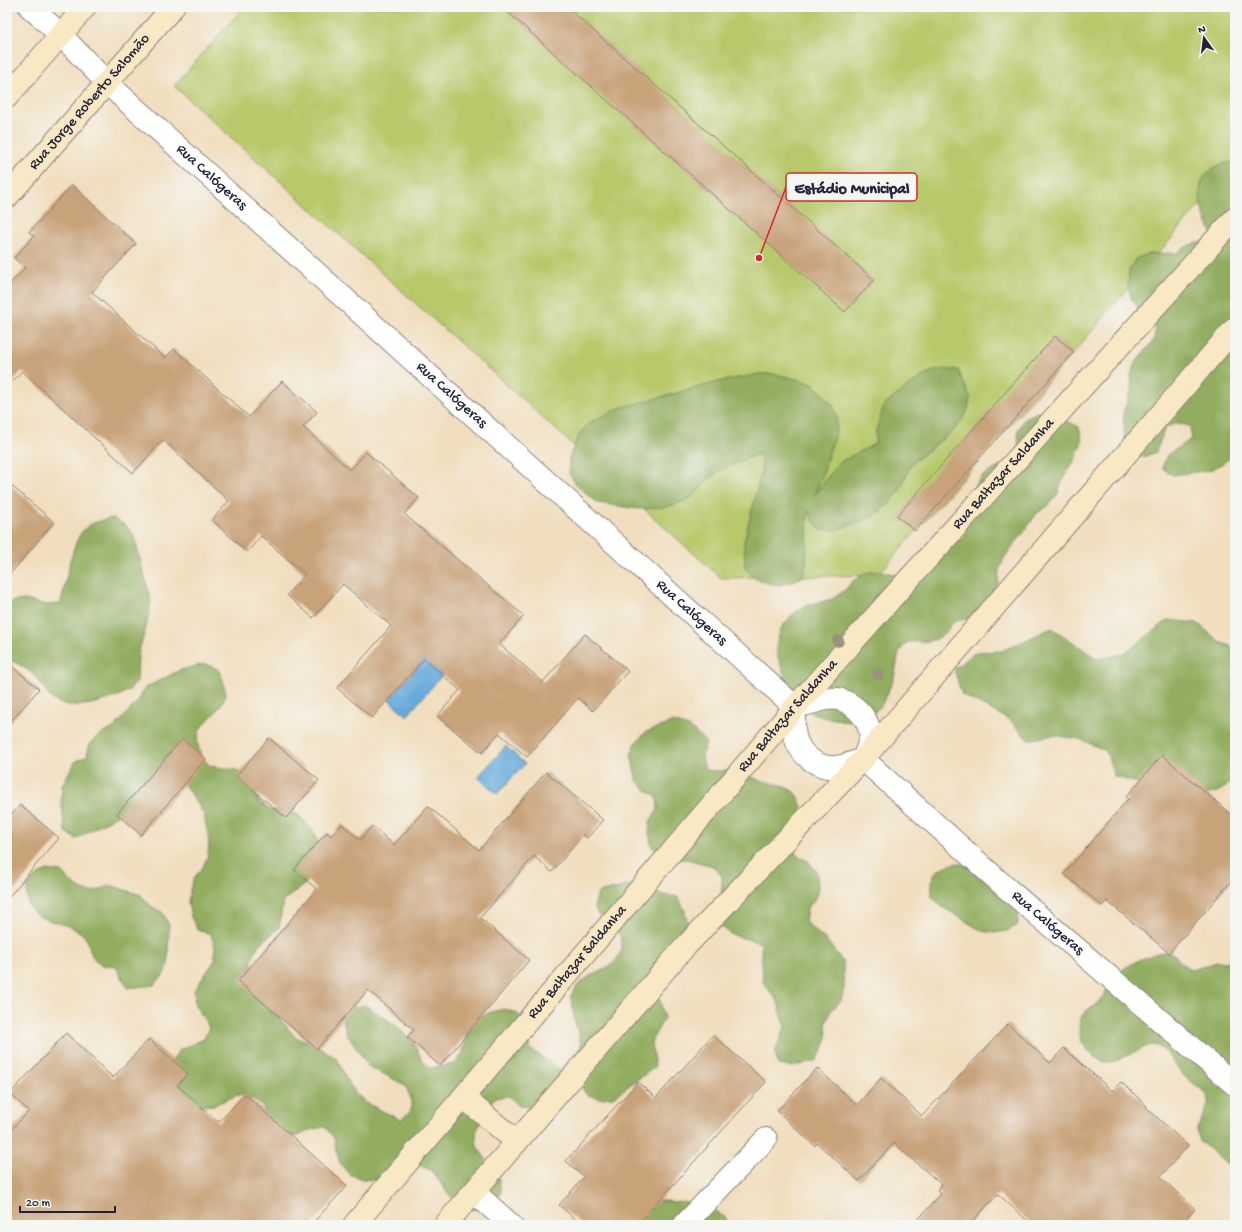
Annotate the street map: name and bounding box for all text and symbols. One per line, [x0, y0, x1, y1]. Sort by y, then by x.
north arrow [1184, 18, 1224, 58]
text: N [1197, 24, 1207, 37]
street label: Rua Jorge Roberto Salomão [26, 30, 154, 174]
street label: Rua Calógeras [172, 141, 251, 215]
callout: Estádio Municipal [786, 173, 917, 201]
text: Estádio Municipal [794, 181, 910, 200]
street label: Rua Calógeras [412, 358, 491, 432]
street label: Rua Baltazar Saldanha [949, 414, 1059, 533]
street label: Rua Calógeras [652, 576, 731, 650]
street label: Rua Baltazar Saldanha [734, 655, 842, 776]
street label: Rua Calógeras [1008, 887, 1088, 960]
street label: Rua Baltazar Saldanha [524, 901, 631, 1023]
scale bar [20, 1188, 115, 1214]
text: 20 m [26, 1197, 51, 1211]

